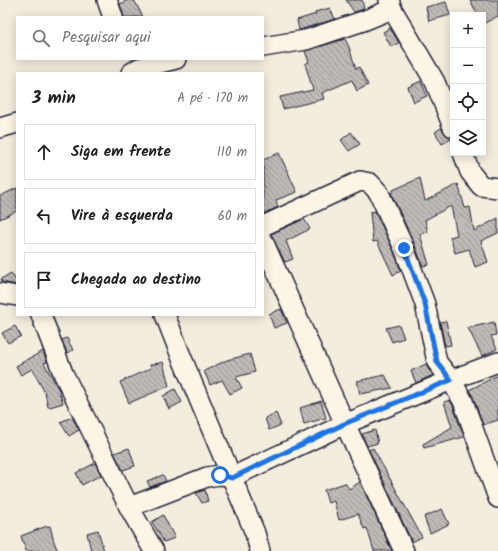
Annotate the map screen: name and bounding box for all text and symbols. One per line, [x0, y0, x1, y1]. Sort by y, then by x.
map controls [450, 12, 486, 156]
button: + [450, 12, 486, 48]
search box [16, 16, 264, 60]
text: Pesquisar aqui [62, 26, 151, 50]
icon: search [30, 27, 52, 49]
button: − [450, 48, 486, 84]
button: locate [450, 84, 486, 120]
text: 3 min [32, 85, 76, 112]
text: A pé · 170 m [177, 88, 248, 109]
button: layers [450, 120, 486, 156]
text: Siga em frente [71, 140, 171, 164]
icon: ahead [33, 141, 55, 163]
text: 110 m [217, 142, 247, 163]
text: Vire à esquerda [71, 204, 173, 228]
icon: left [33, 205, 55, 227]
text: 60 m [218, 206, 247, 227]
route end [395, 239, 413, 257]
text: Chegada ao destino [71, 268, 201, 292]
icon: arrive [33, 269, 55, 291]
route start [211, 466, 229, 484]

